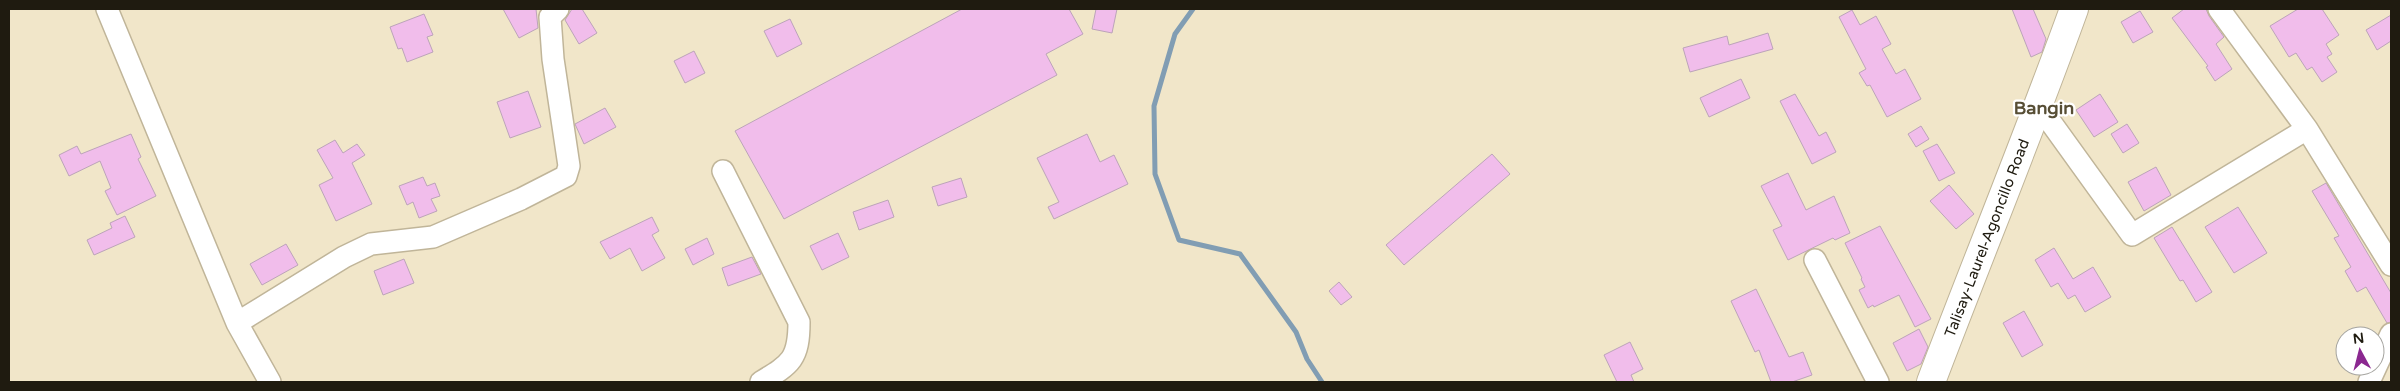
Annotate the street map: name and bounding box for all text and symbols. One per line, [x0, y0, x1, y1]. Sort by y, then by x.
district label: Bangin [2014, 97, 2074, 119]
street label: Talisay-Laurel-Agoncillo Road [1941, 136, 2033, 340]
north arrow [2335, 326, 2385, 376]
text: N [2352, 329, 2365, 348]

